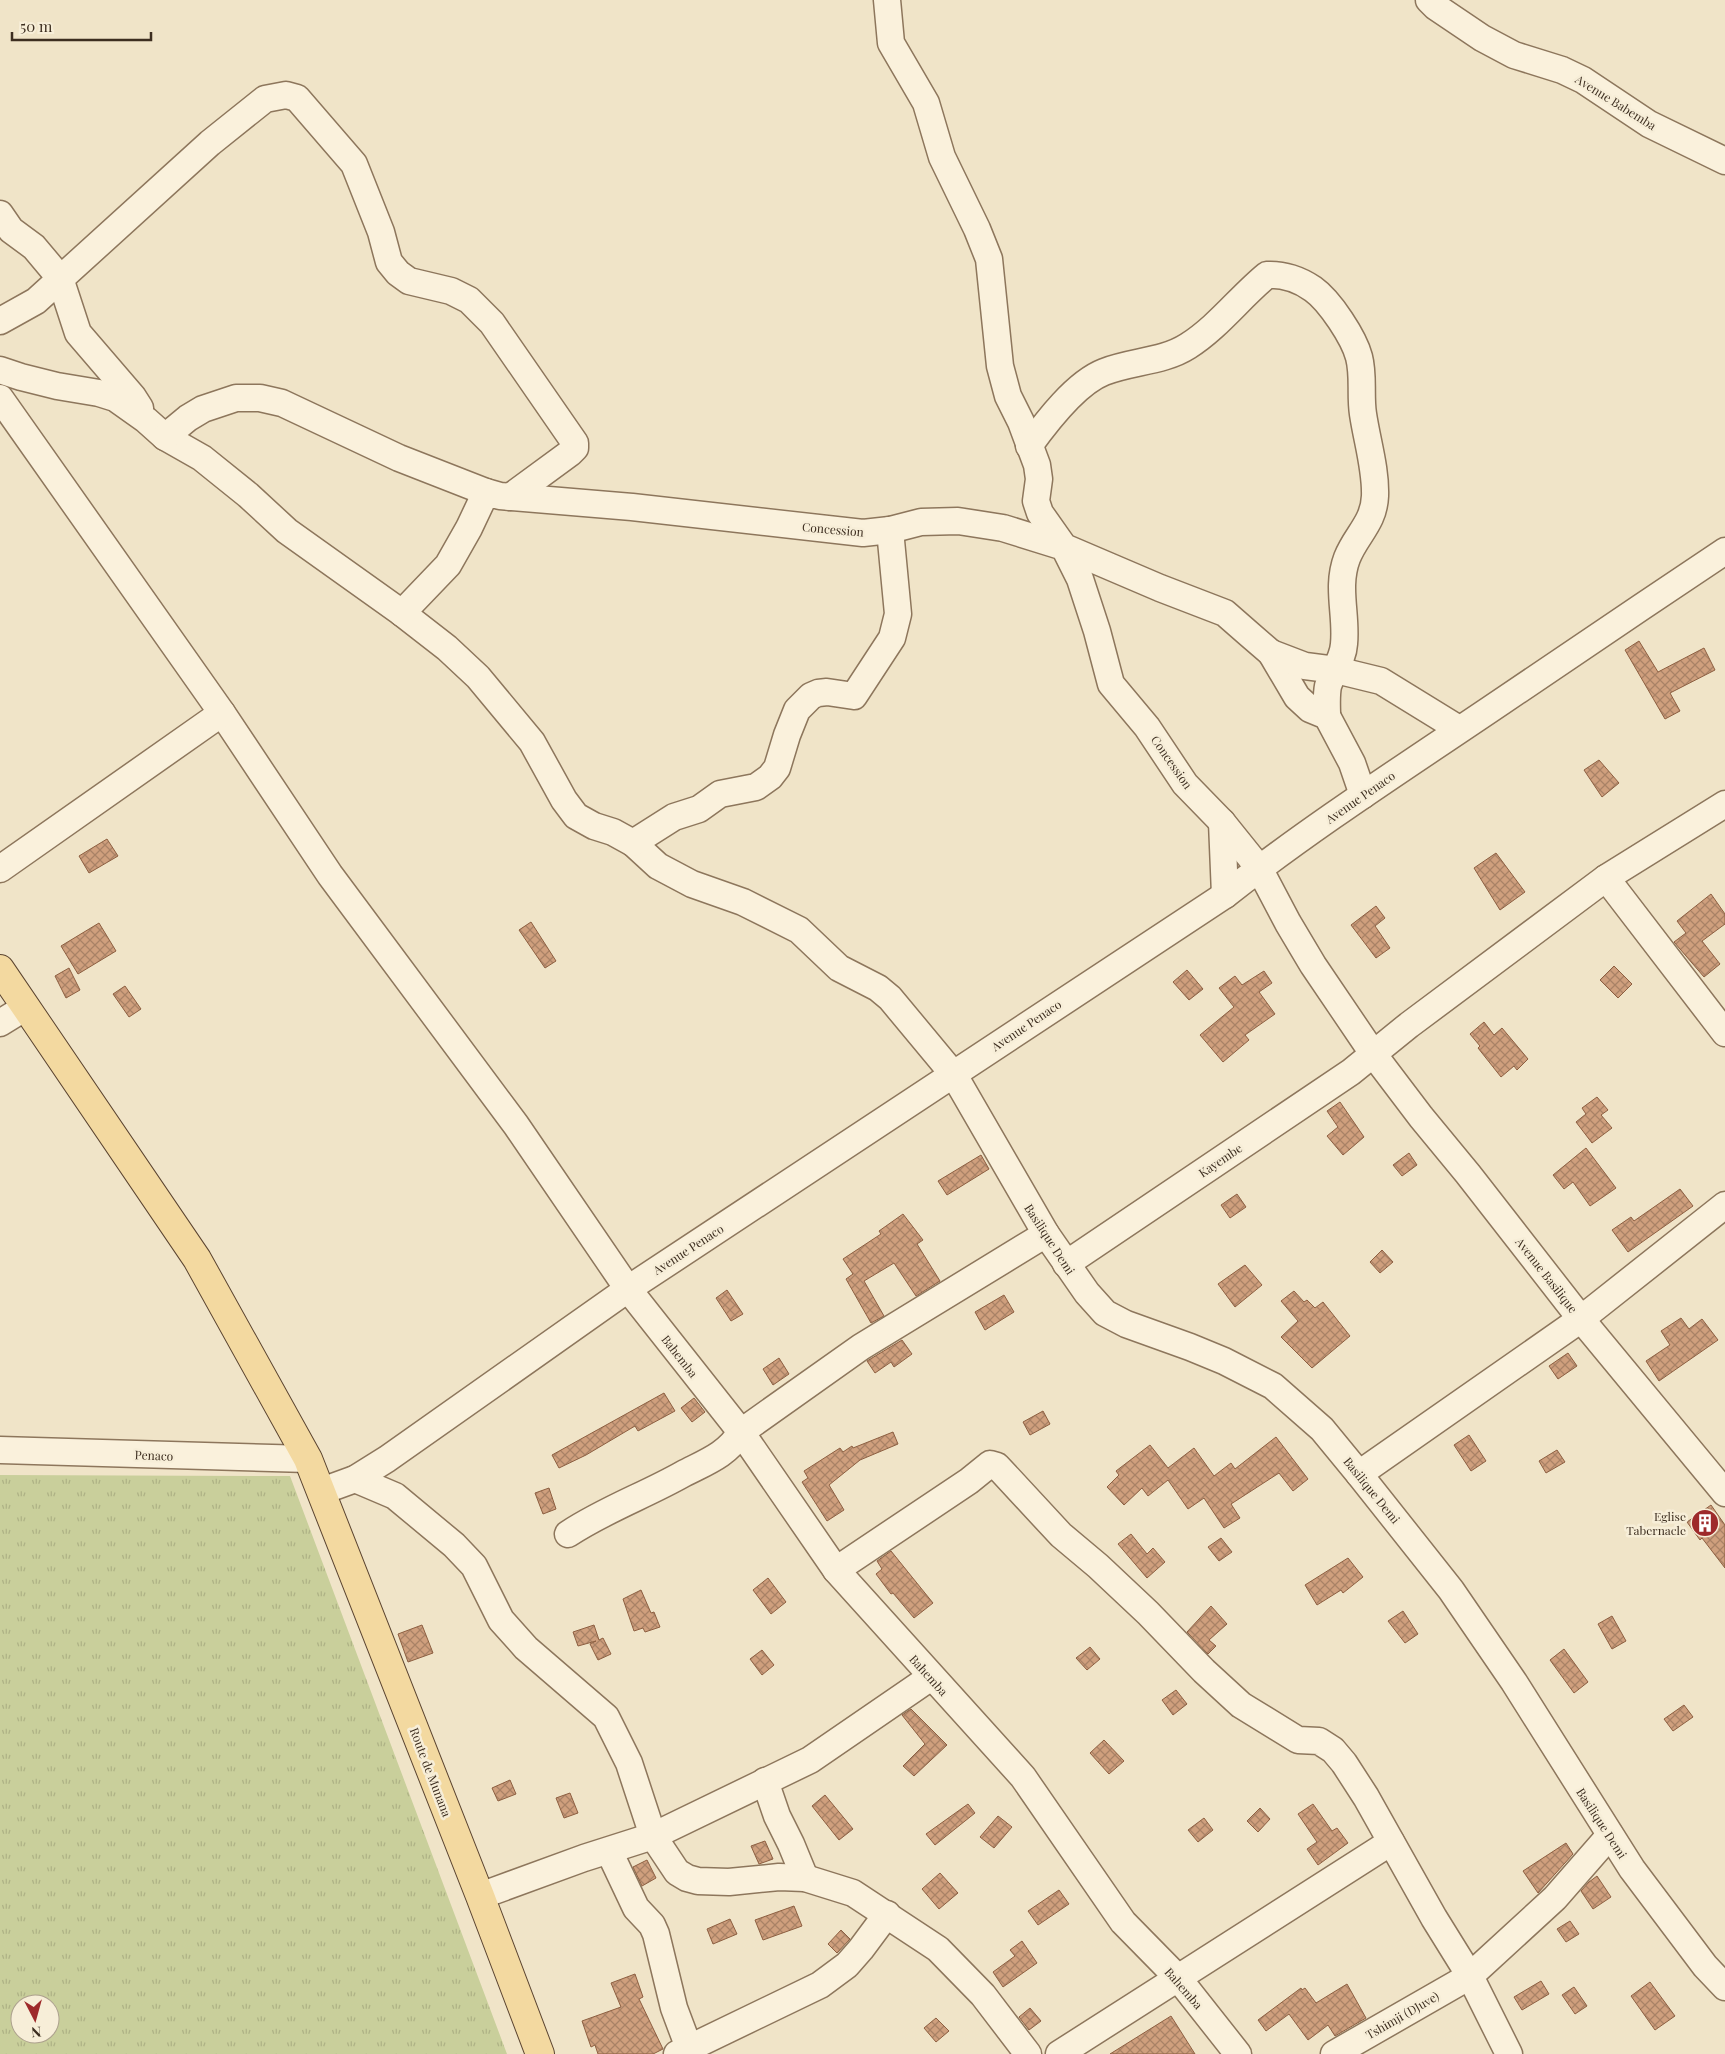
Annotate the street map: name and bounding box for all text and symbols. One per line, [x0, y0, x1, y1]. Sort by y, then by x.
scale bar [12, 10, 151, 42]
text: 50 m [20, 16, 53, 36]
street label: Avenue Babemba [1572, 70, 1659, 133]
street label: Concession [801, 518, 865, 540]
street label: Concession [1148, 732, 1196, 792]
street label: Avenue Penaco [1321, 767, 1398, 827]
street label: Avenue Penaco [987, 995, 1064, 1055]
street label: Kayembe [1195, 1140, 1245, 1180]
street label: Basilique Demi [1021, 1201, 1079, 1278]
street label: Avenue Penaco [649, 1220, 727, 1278]
street label: Avenue Basilique [1512, 1233, 1582, 1316]
street label: Bahemba [658, 1331, 702, 1381]
street label: Penaco [134, 1446, 174, 1464]
street label: Basilique Demi [1340, 1453, 1404, 1527]
place label: Eglise Tabernacle [1626, 1508, 1686, 1538]
building icon: Eglise Tabernacle [1690, 1508, 1720, 1538]
street label: Bahemba [906, 1651, 952, 1699]
street label: Route de Munana [407, 1725, 455, 1819]
street label: Basilique Demi [1573, 1785, 1631, 1862]
street label: Bahemba [1162, 1964, 1206, 2012]
street label: Tshimji (DJuve) [1363, 1988, 1441, 2042]
north arrow [10, 1994, 60, 2044]
text: N [30, 2022, 42, 2042]

